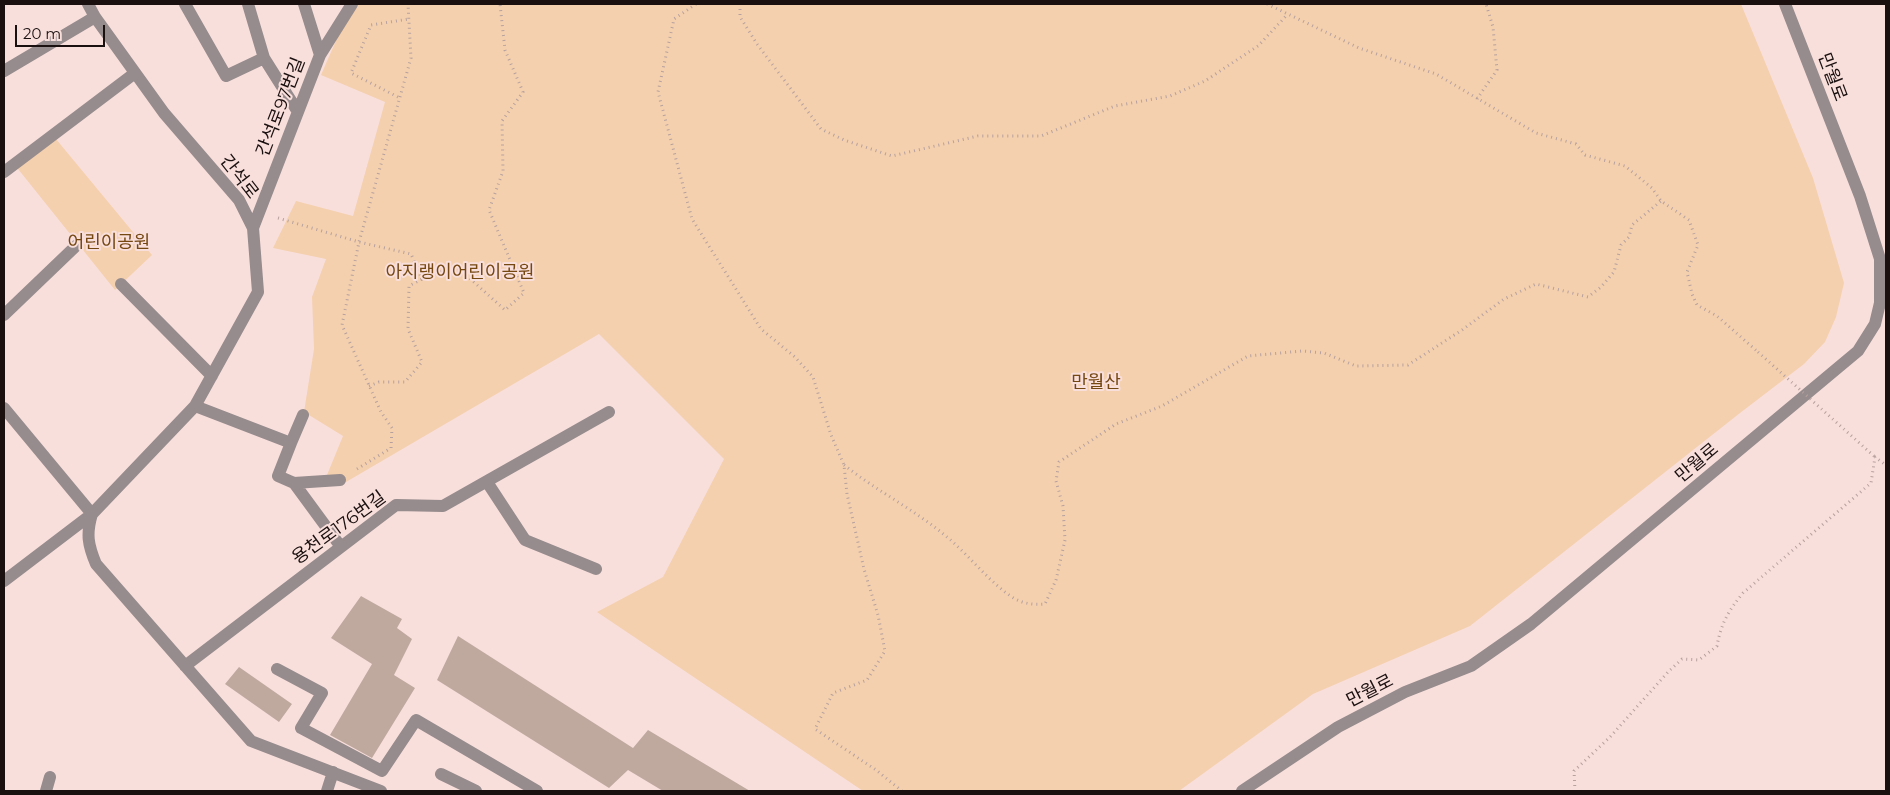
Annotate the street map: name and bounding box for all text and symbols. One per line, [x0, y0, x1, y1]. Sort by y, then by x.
scale bar [18, 15, 108, 47]
text: 20 m [23, 24, 61, 43]
street label: 만월로 [1813, 50, 1851, 104]
street label: 간석로97번길 [252, 54, 310, 160]
street label: 간석로 [215, 151, 263, 203]
park label: 어린이공원 [68, 232, 150, 254]
park label: 아지랭이어린이공원 [385, 262, 535, 284]
park label: 만월산 [1071, 372, 1121, 394]
street label: 만월로 [1671, 439, 1723, 487]
street label: 용천로176번길 [288, 487, 390, 569]
street label: 만월로 [1343, 670, 1397, 712]

